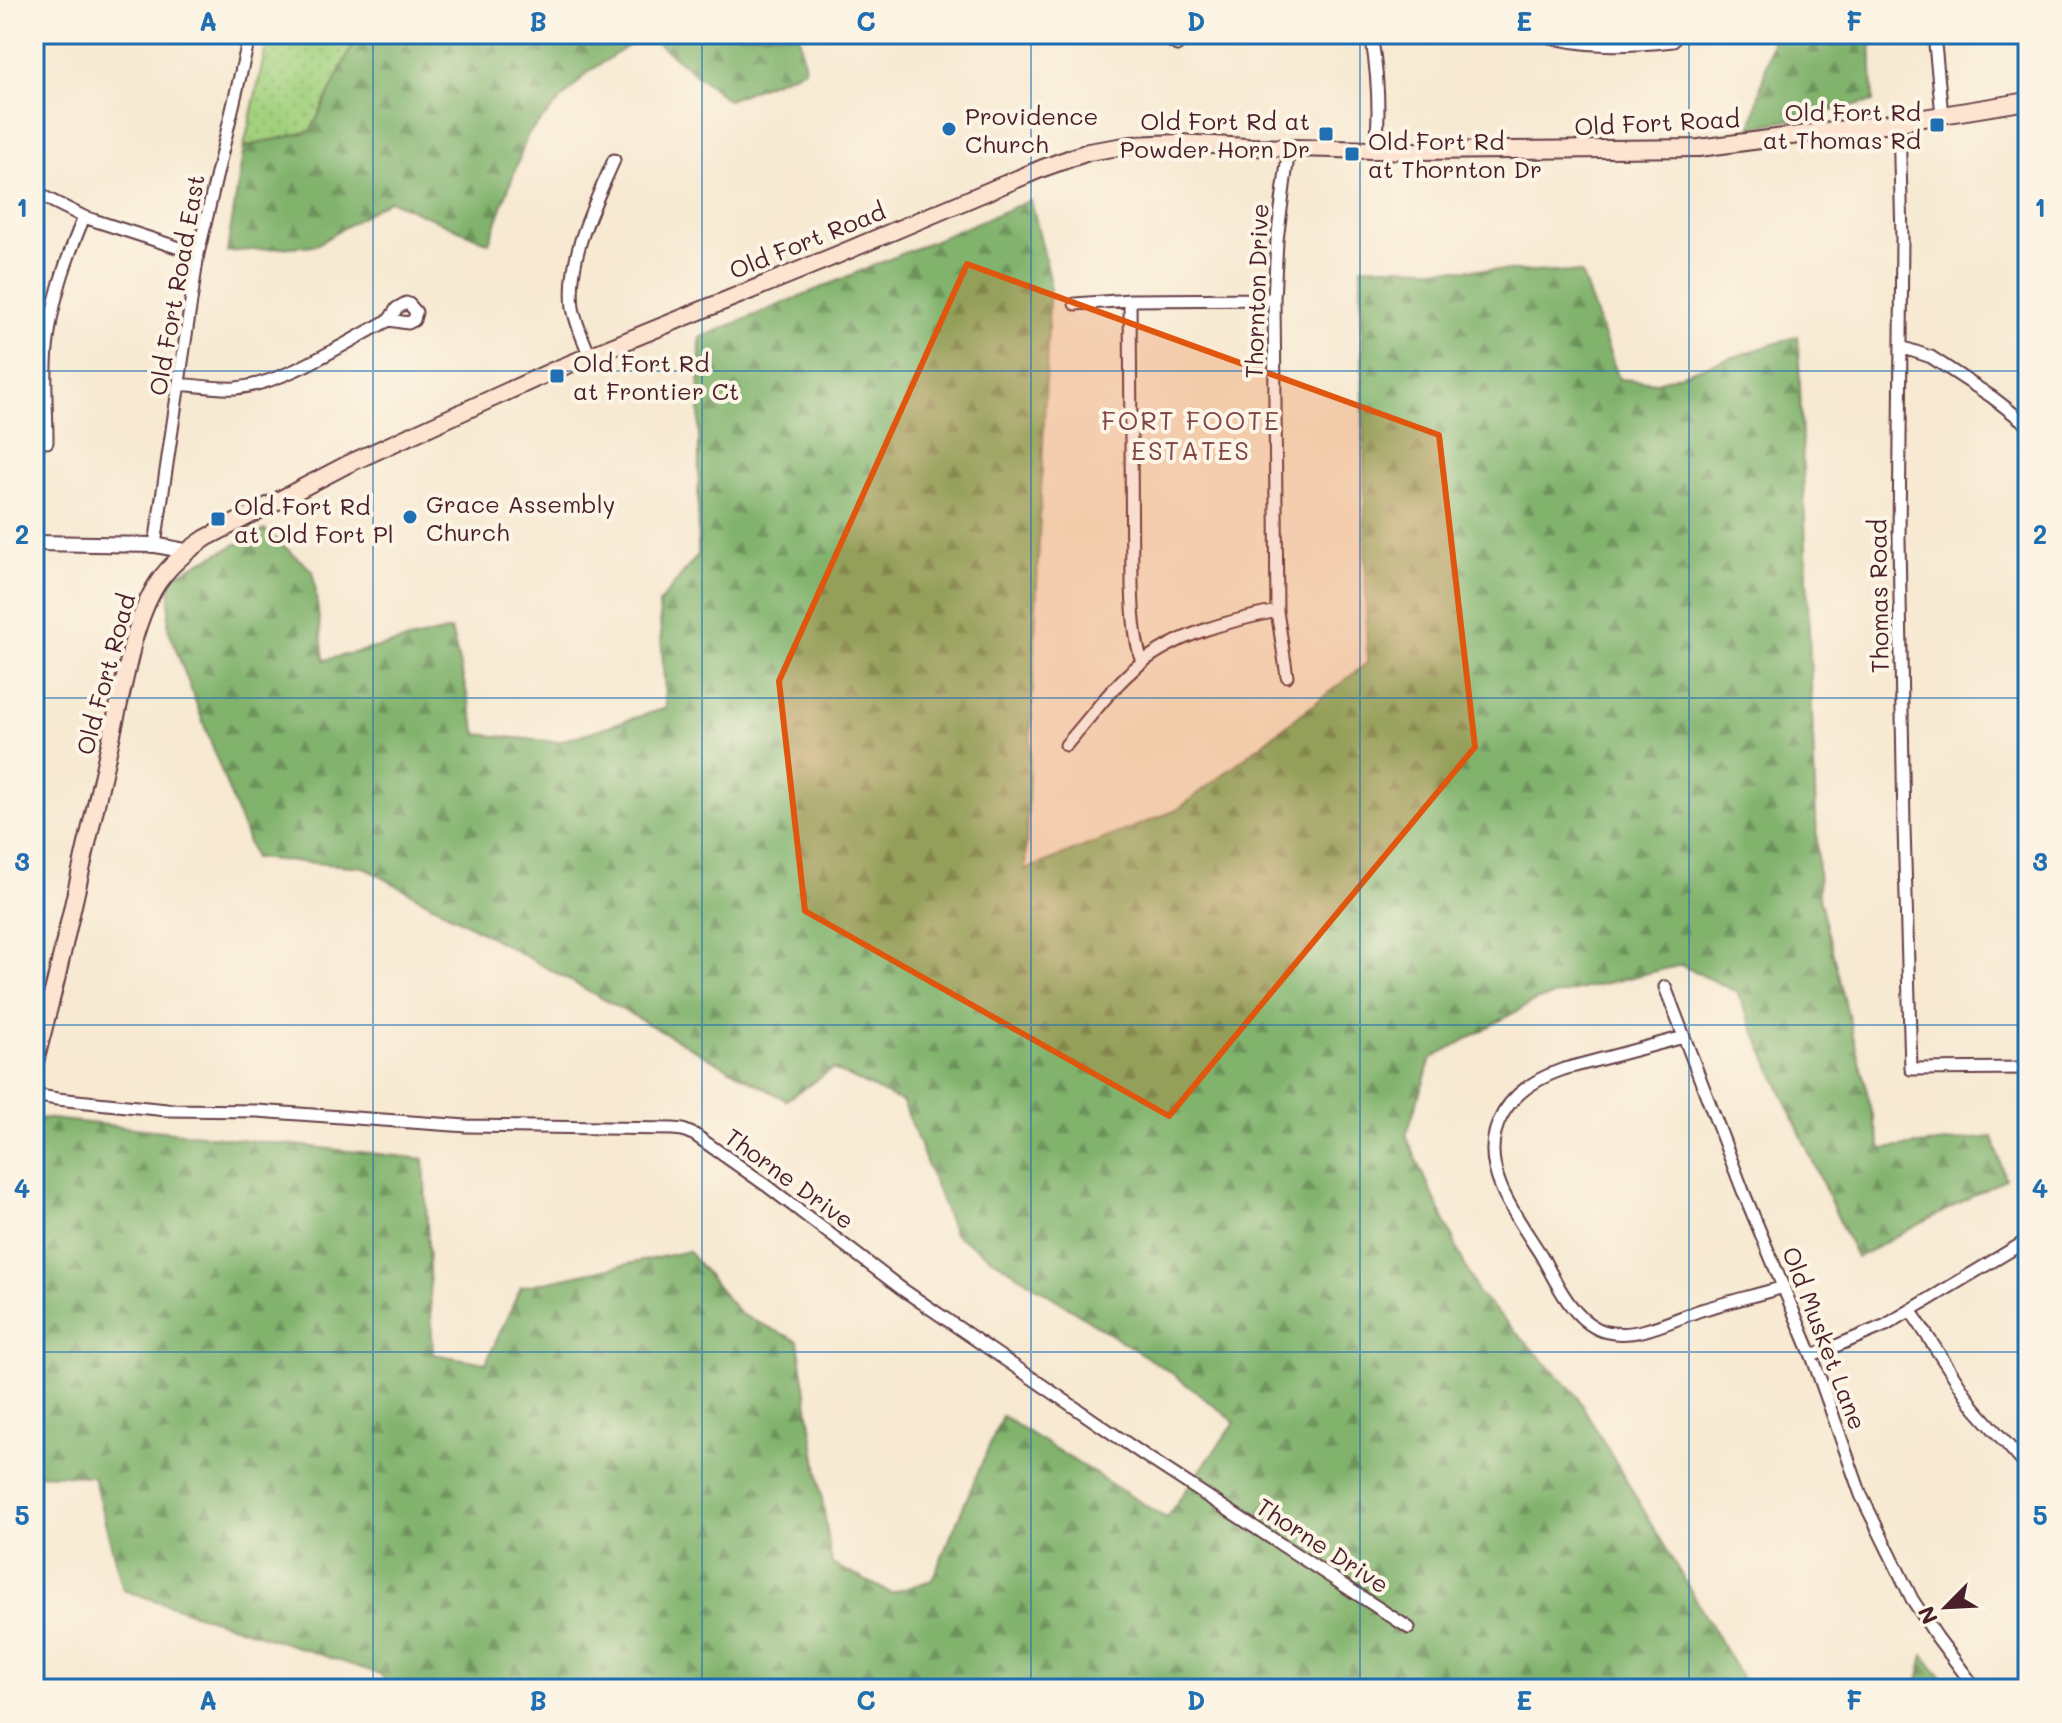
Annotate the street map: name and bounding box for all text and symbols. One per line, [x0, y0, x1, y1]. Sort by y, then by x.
text: A [199, 4, 217, 38]
text: B [529, 4, 547, 38]
text: C [856, 4, 876, 38]
text: D [1187, 4, 1205, 38]
text: E [1516, 4, 1532, 38]
text: F [1846, 4, 1862, 38]
place label: Old Fort Rd at Thomas Rd [1763, 96, 1921, 155]
place label: Providence Church [965, 100, 1098, 159]
street label: Old Fort Road [1573, 102, 1741, 142]
place label: Old Fort Rd at Powder Horn Dr [1120, 105, 1310, 164]
marker: Old Fort Rd at Thomas Rd [1928, 116, 1946, 134]
marker: Providence Church [940, 120, 958, 138]
marker: Old Fort Rd at Powder Horn Dr [1317, 125, 1335, 143]
place label: Old Fort Rd at Thornton Dr [1368, 125, 1542, 184]
marker: Old Fort Rd at Thornton Dr [1343, 145, 1361, 163]
street label: Old Fort Road East [141, 172, 211, 398]
text: 1 [16, 190, 28, 224]
text: 1 [2034, 190, 2046, 224]
street label: Old Fort Road [724, 195, 890, 285]
street label: Thornton Drive [1237, 203, 1275, 379]
place label: Old Fort Rd at Frontier Ct [573, 347, 739, 406]
marker: Old Fort Rd at Frontier Ct [548, 367, 566, 385]
district label: FORT FOOTE ESTATES [1101, 403, 1281, 467]
place label: Grace Assembly Church [426, 488, 615, 547]
place label: Old Fort Rd at Old Fort Pl [234, 490, 394, 549]
marker: Grace Assembly Church [401, 508, 419, 526]
marker: Old Fort Rd at Old Fort Pl [209, 510, 227, 528]
text: 2 [15, 517, 29, 551]
text: 2 [2033, 517, 2047, 551]
street label: Thomas Road [1861, 519, 1895, 673]
street label: Old Fort Road [69, 590, 141, 758]
text: 3 [14, 844, 30, 878]
text: 3 [2032, 844, 2048, 878]
street label: Thorne Drive [719, 1121, 861, 1235]
text: 4 [14, 1171, 30, 1205]
text: 4 [2032, 1171, 2048, 1205]
street label: Old Musket Lane [1776, 1242, 1874, 1434]
street label: Thorne Drive [1251, 1490, 1395, 1600]
text: 5 [14, 1498, 30, 1532]
text: 5 [2032, 1498, 2048, 1532]
north arrow [1906, 1567, 1986, 1647]
text: N [1911, 1602, 1944, 1629]
text: A [199, 1683, 217, 1717]
text: B [529, 1683, 547, 1717]
text: C [856, 1683, 876, 1717]
text: D [1187, 1683, 1205, 1717]
text: E [1516, 1683, 1532, 1717]
text: F [1846, 1683, 1862, 1717]

